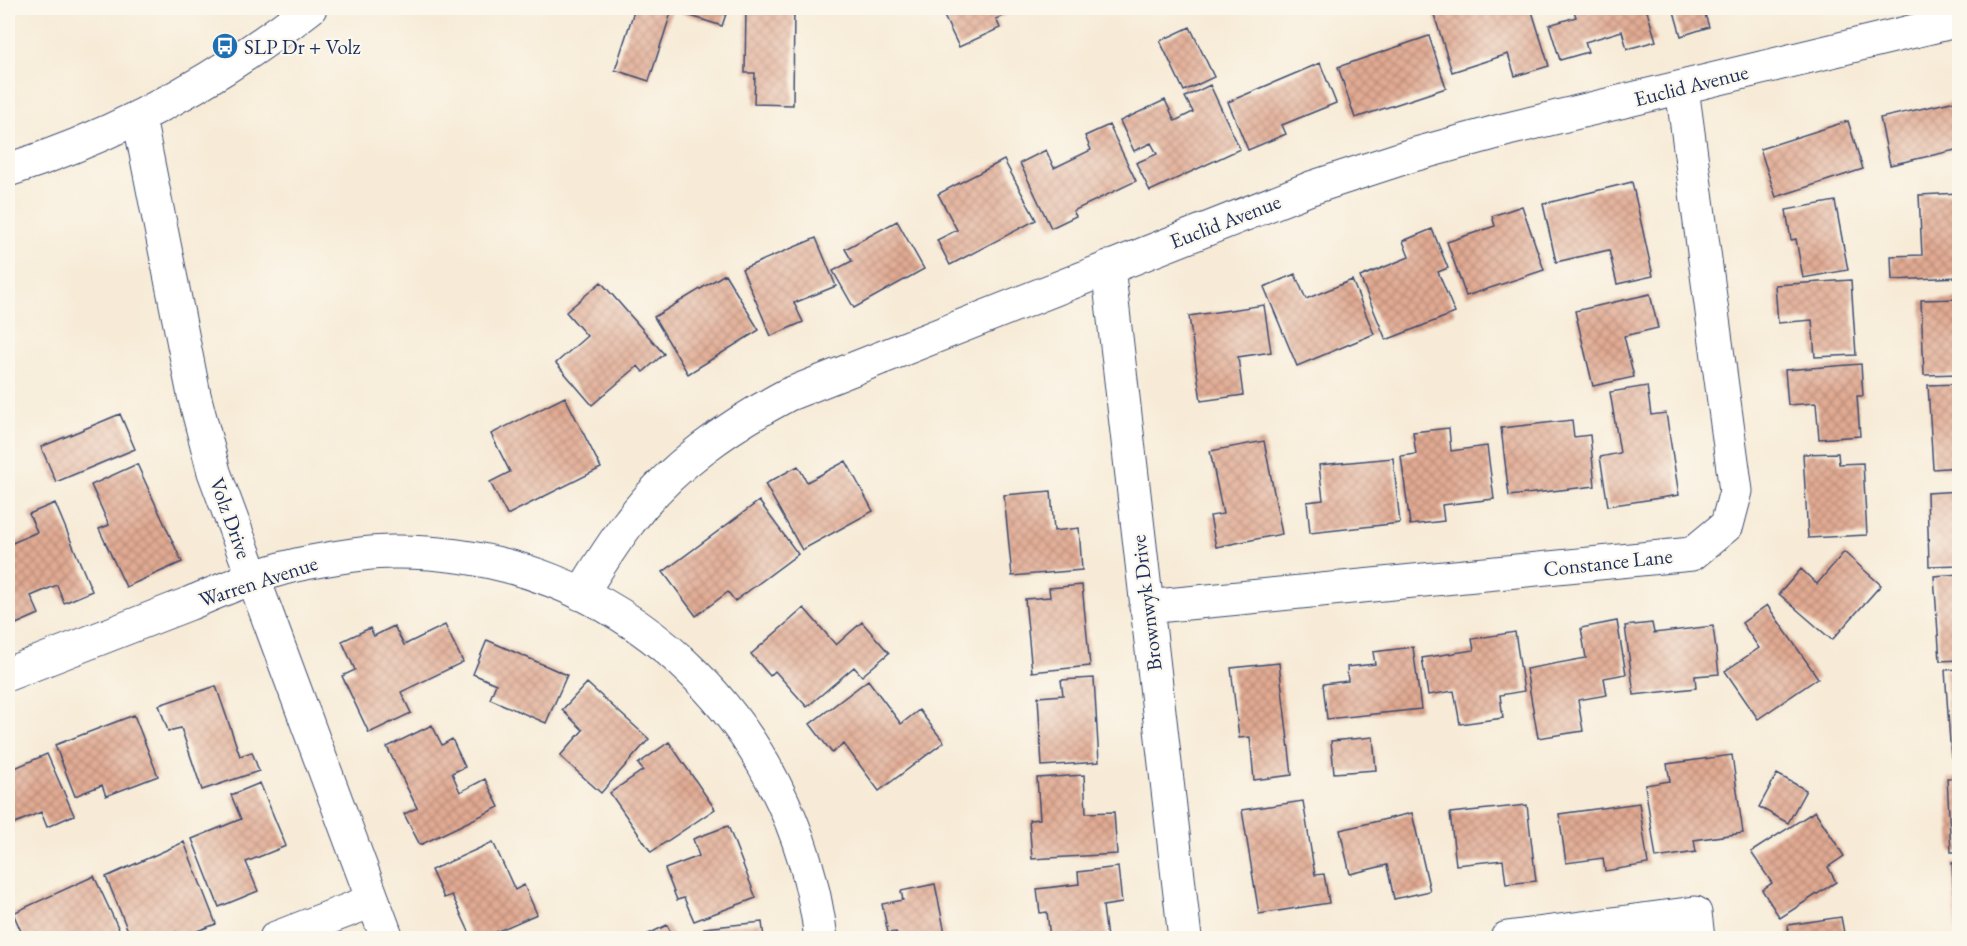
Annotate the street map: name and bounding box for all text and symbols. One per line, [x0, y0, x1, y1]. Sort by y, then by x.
bus stop icon: SLP Dr + Volz [210, 31, 240, 61]
place label: SLP Dr + Volz [244, 33, 361, 60]
street label: Euclid Avenue [1631, 58, 1751, 112]
street label: Euclid Avenue [1166, 187, 1284, 255]
street label: Volz Drive [204, 474, 258, 562]
street label: Brownwyk Drive [1124, 533, 1168, 673]
street label: Constance Lane [1542, 542, 1674, 582]
street label: Warren Avenue [195, 549, 321, 613]

